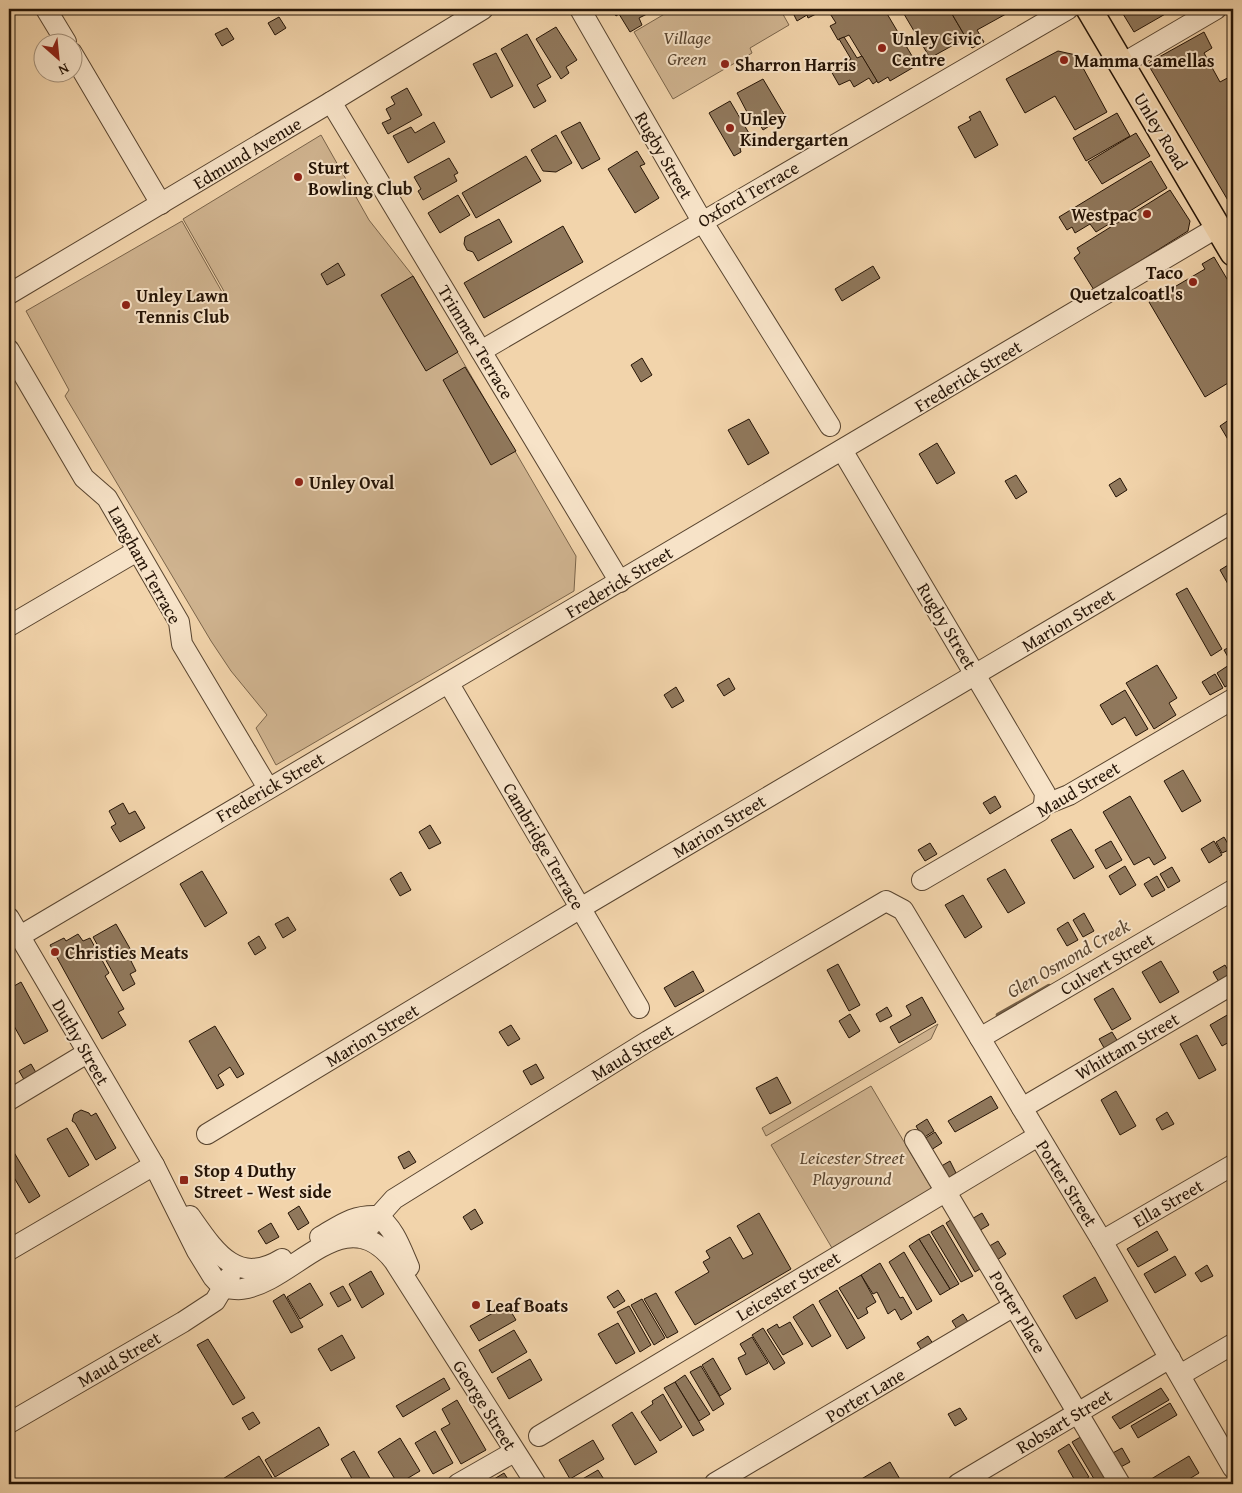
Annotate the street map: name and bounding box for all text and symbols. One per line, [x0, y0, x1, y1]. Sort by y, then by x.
park label: Village Green [663, 24, 711, 72]
place label: Unley Civic Centre [892, 25, 981, 73]
north arrow [32, 32, 82, 82]
marker: Unley Civic Centre [876, 42, 888, 54]
place label: Mamma Camellas [1074, 47, 1215, 74]
place label: Sharron Harris [735, 51, 857, 78]
marker: Mamma Camellas [1058, 54, 1070, 66]
marker: Sharron Harris [719, 58, 731, 70]
text: N [55, 59, 73, 81]
street label: Unley Road [1127, 87, 1195, 175]
place label: Unley Kindergarten [740, 105, 849, 153]
street label: Rugby Street [628, 106, 700, 204]
street label: Edmund Avenue [188, 110, 306, 196]
marker: Unley Kindergarten [724, 122, 736, 134]
place label: Sturt Bowling Club [308, 154, 413, 202]
street label: Oxford Terrace [692, 154, 804, 234]
marker: Sturt Bowling Club [292, 171, 304, 183]
place label: Westpac [1071, 201, 1137, 228]
marker: Westpac [1141, 208, 1153, 220]
place label: Taco Quetzalcoatl's [1070, 259, 1183, 307]
marker: Taco Quetzalcoatl's [1187, 276, 1199, 288]
street label: Trimmer Terrace [431, 280, 521, 404]
place label: Unley Lawn Tennis Club [136, 282, 229, 330]
marker: Unley Lawn Tennis Club [120, 299, 132, 311]
street label: Frederick Street [909, 333, 1027, 419]
place label: Unley Oval [309, 469, 395, 496]
marker: Unley Oval [293, 476, 305, 488]
street label: Langham Terrace [101, 501, 189, 629]
street label: Frederick Street [560, 539, 678, 625]
street label: Rugby Street [910, 578, 984, 675]
street label: Marion Street [1016, 581, 1120, 658]
street label: Frederick Street [211, 745, 330, 829]
street label: Maud Street [1031, 754, 1125, 824]
street label: Cambridge Terrace [497, 777, 591, 915]
street label: Marion Street [667, 787, 771, 864]
water label: Glen Osmond Creek [1001, 911, 1135, 1005]
street label: Culvert Street [1055, 926, 1160, 1002]
place label: Christies Meats [65, 939, 189, 966]
marker: Christies Meats [49, 946, 61, 958]
street label: Duthy Street [45, 994, 117, 1091]
street label: Marion Street [320, 996, 424, 1073]
street label: Whittam Street [1070, 1005, 1184, 1087]
street label: Maud Street [586, 1016, 679, 1087]
street label: Porter Street [1030, 1134, 1105, 1232]
park label: Leicester Street Playground [799, 1144, 905, 1192]
place label: Stop 4 Duthy Street - West side [194, 1157, 332, 1205]
street label: Ella Street [1128, 1172, 1209, 1234]
marker: Stop 4 Duthy Street - West side [178, 1174, 190, 1186]
street label: Leicester Street [731, 1244, 846, 1328]
street label: Porter Place [983, 1266, 1053, 1358]
place label: Leaf Boats [486, 1292, 568, 1319]
marker: Leaf Boats [470, 1299, 482, 1311]
street label: Maud Street [72, 1324, 166, 1394]
street label: George Street [446, 1354, 524, 1456]
street label: Porter Lane [820, 1361, 910, 1429]
street label: Robsart Street [1011, 1381, 1118, 1460]

